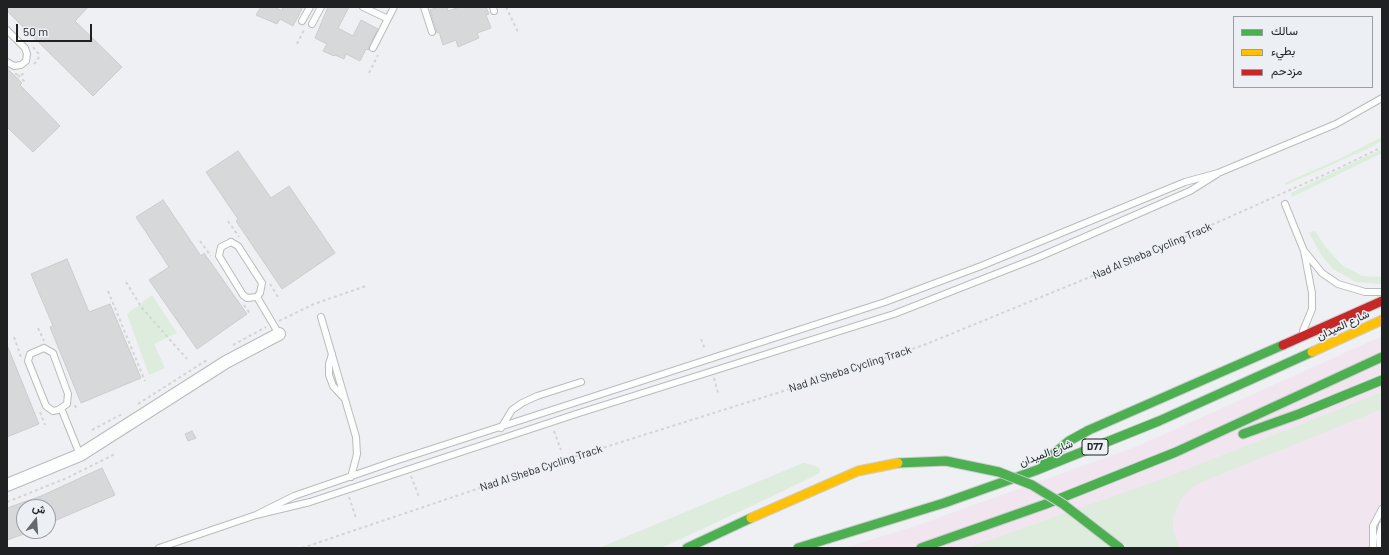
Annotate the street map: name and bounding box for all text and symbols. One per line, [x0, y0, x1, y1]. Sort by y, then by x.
scale bar [18, 16, 94, 42]
legend [1233, 16, 1373, 88]
text: سالك [1271, 23, 1298, 37]
text: 50 m [23, 24, 48, 38]
text: بطيء [1271, 43, 1295, 57]
text: مزدحم [1271, 63, 1302, 77]
street label: Nad Al Sheba Cycling Track [1091, 220, 1213, 282]
street label: شارع الميدان [1315, 307, 1371, 343]
street label: Nad Al Sheba Cycling Track [787, 343, 913, 395]
street label: شارع الميدان [1017, 437, 1075, 469]
road number: D77 [1082, 439, 1108, 455]
street label: Nad Al Sheba Cycling Track [478, 442, 604, 494]
north arrow [16, 499, 56, 539]
text: ش [31, 500, 48, 516]

